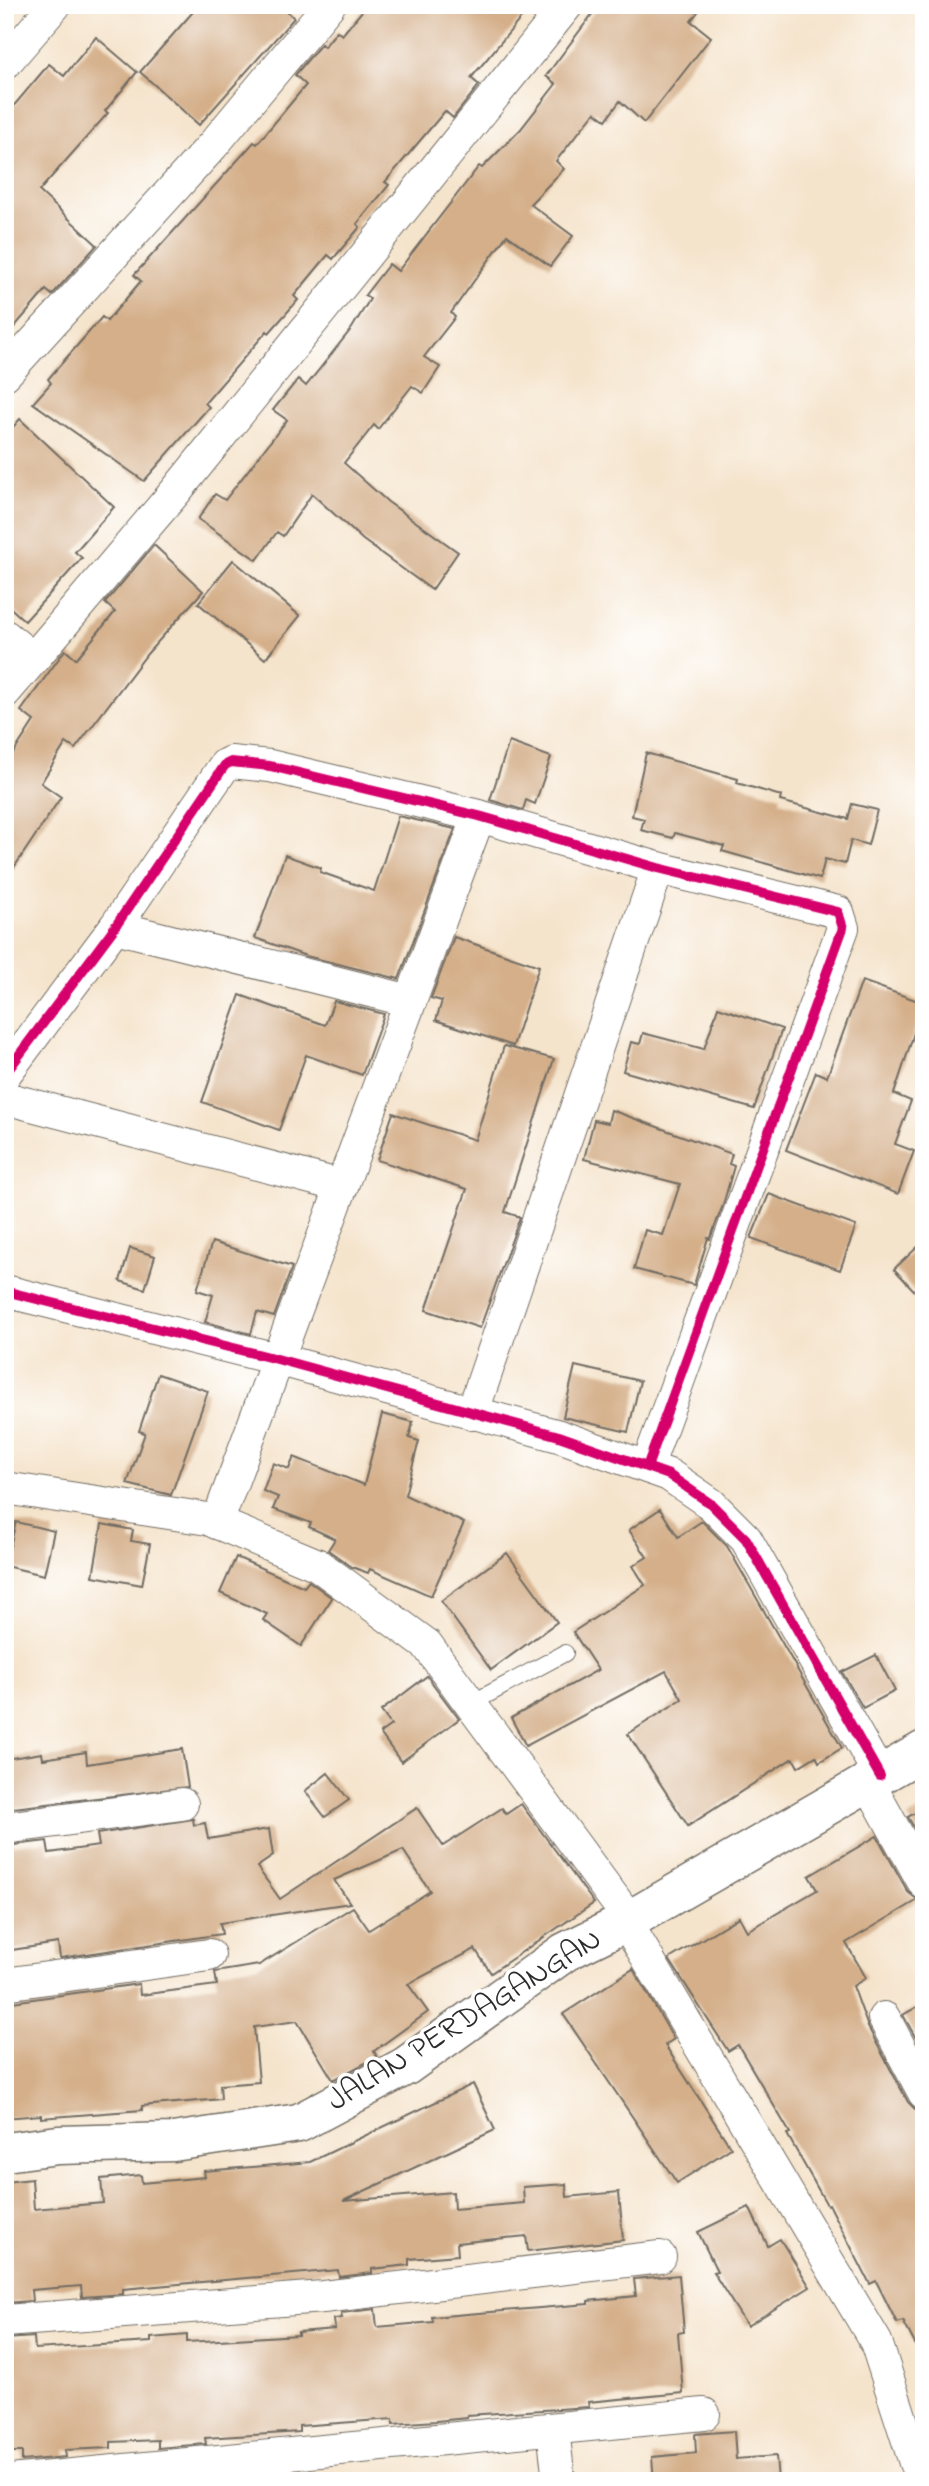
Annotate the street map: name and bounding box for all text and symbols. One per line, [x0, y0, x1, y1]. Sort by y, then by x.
street label: JALAN PERDAGANGAN [318, 1917, 612, 2125]

